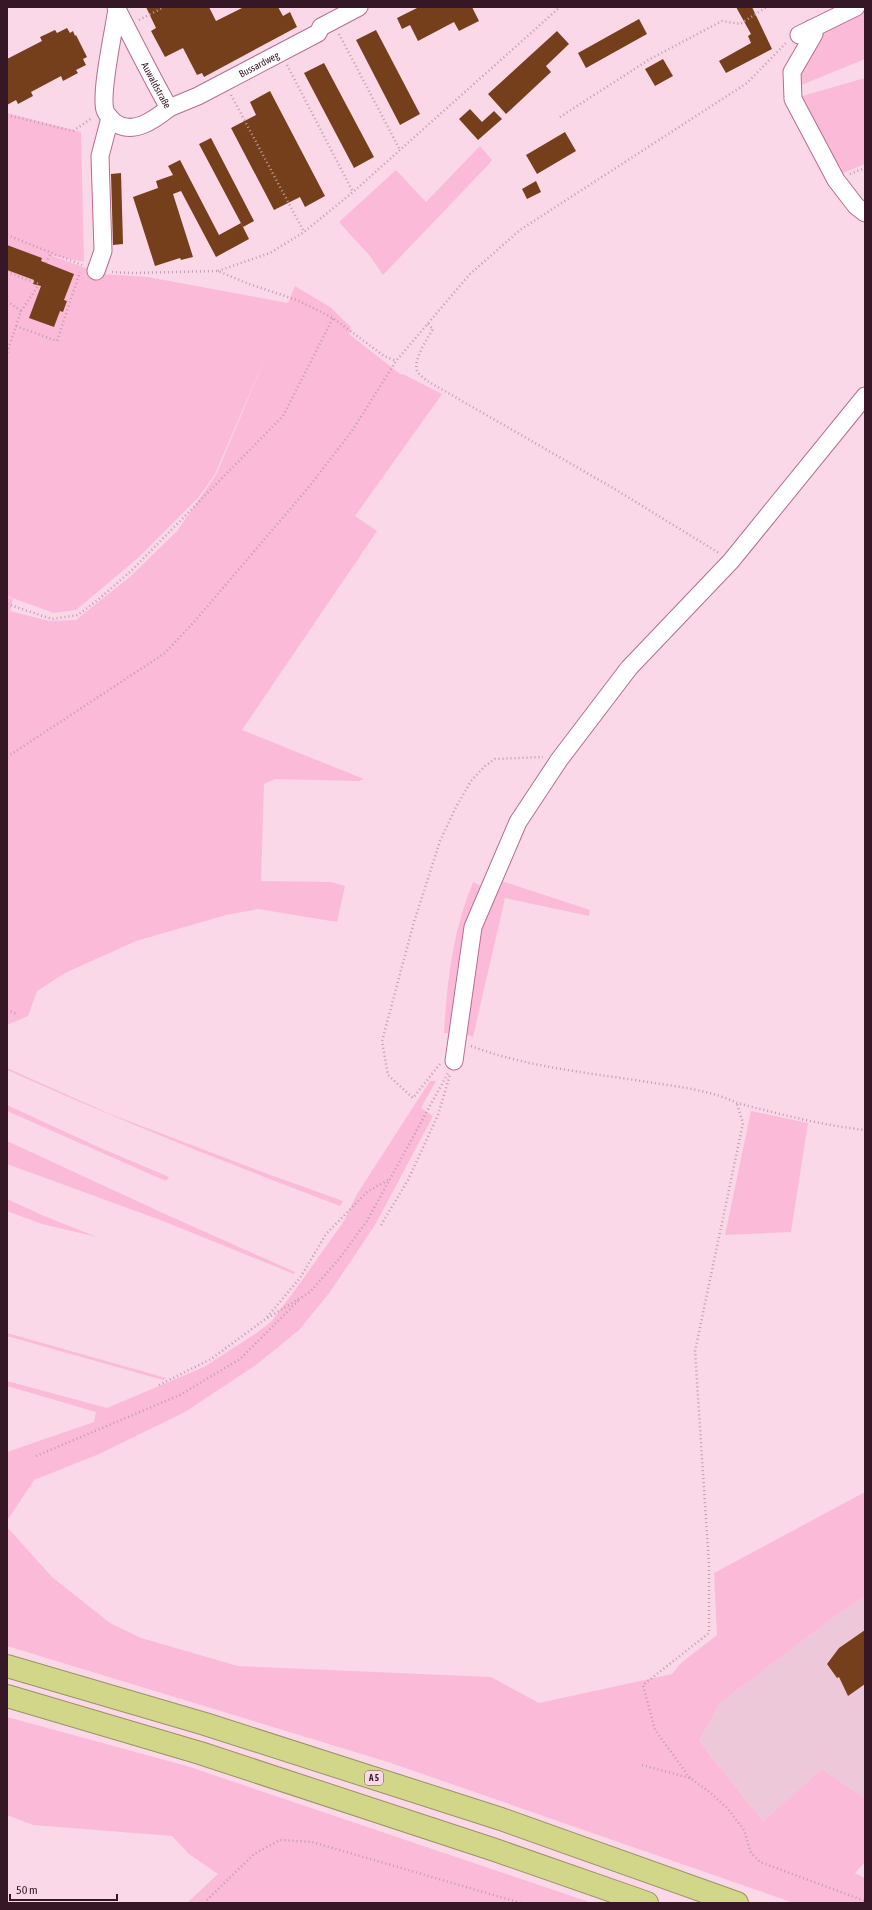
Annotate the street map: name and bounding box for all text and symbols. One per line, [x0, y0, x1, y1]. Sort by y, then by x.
street label: Bussardweg [237, 49, 281, 79]
street label: Auwaldstraße [140, 60, 174, 110]
road number: A 5 [365, 1771, 383, 1785]
scale bar [10, 1876, 117, 1902]
text: 50 m [16, 1883, 38, 1897]

